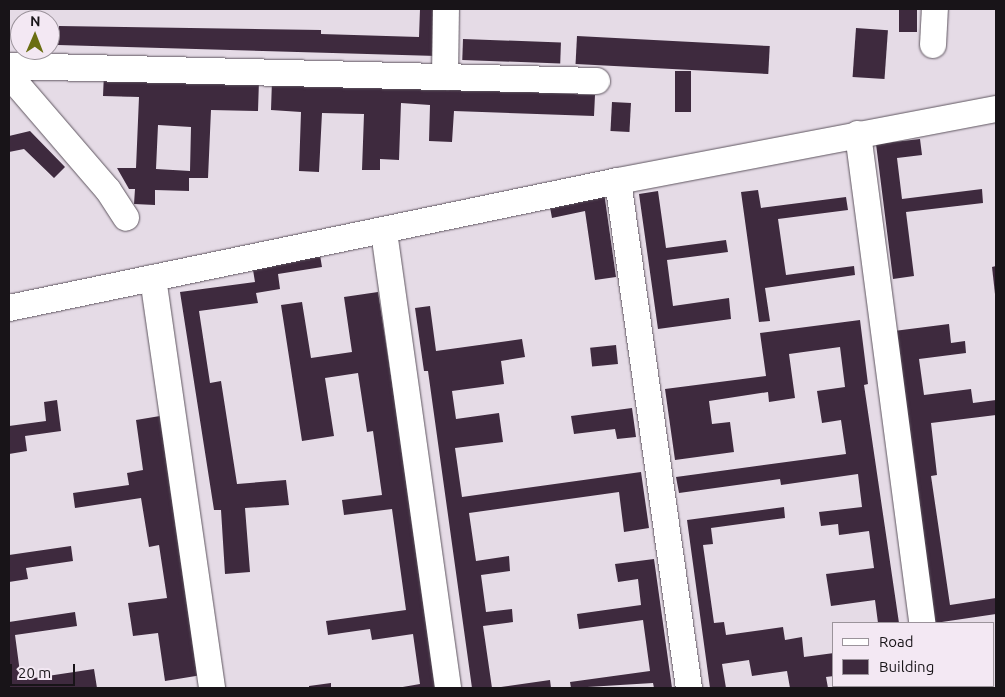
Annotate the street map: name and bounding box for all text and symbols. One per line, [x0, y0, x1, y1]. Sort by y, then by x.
north arrow [10, 10, 60, 60]
text: N [30, 13, 41, 29]
legend [832, 622, 995, 687]
text: Road [879, 633, 914, 650]
scale bar [12, 654, 78, 686]
text: Building [879, 658, 934, 675]
text: 20 m [18, 664, 51, 681]

